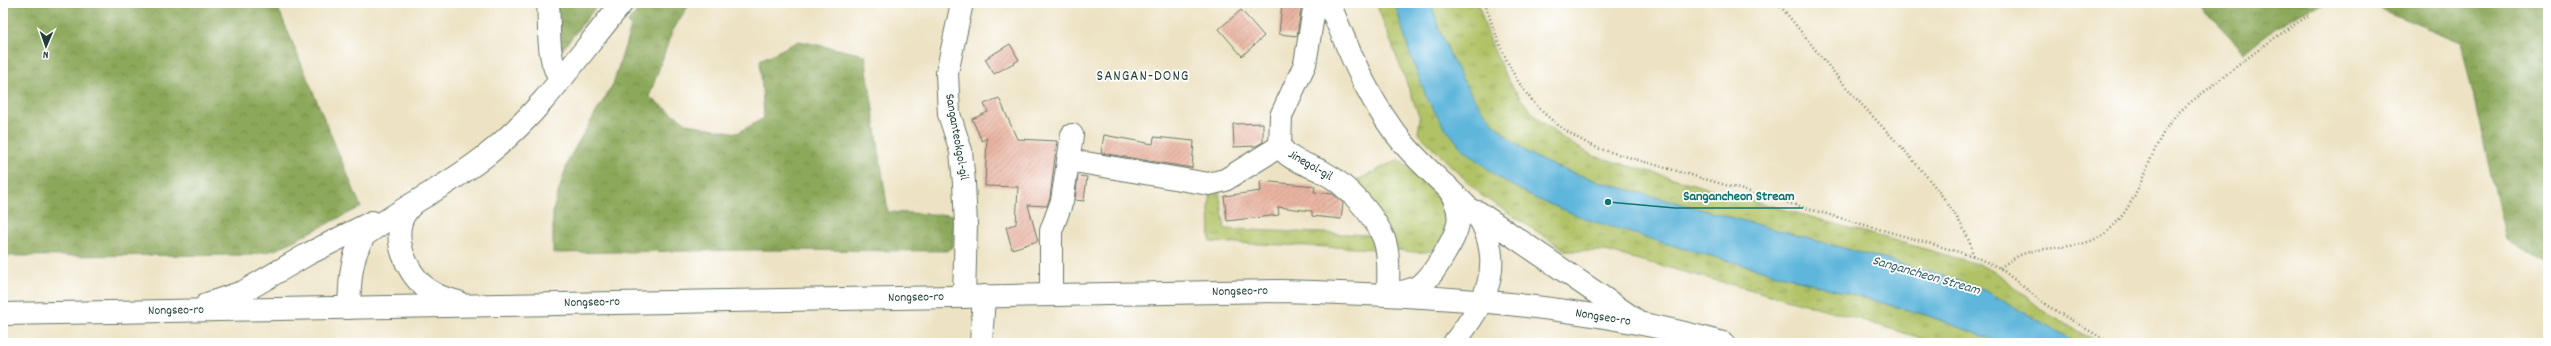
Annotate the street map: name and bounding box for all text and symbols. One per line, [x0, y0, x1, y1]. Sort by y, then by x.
north arrow [26, 26, 66, 66]
text: N [42, 46, 49, 62]
district label: SANGAN-DONG [1097, 66, 1189, 88]
street label: Sanganteokgol-gil [939, 92, 973, 182]
street label: Jinegol-gil [1284, 146, 1336, 186]
callout: Sangancheon Stream [1675, 182, 1803, 208]
text: Sangancheon Stream [1683, 187, 1795, 207]
water label: Sangancheon Stream [1870, 251, 1983, 301]
street label: Nongseo-ro [1212, 282, 1268, 302]
street label: Nongseo-ro [888, 288, 944, 308]
street label: Nongseo-ro [564, 293, 620, 313]
street label: Nongseo-ro [148, 301, 204, 321]
street label: Nongseo-ro [1574, 304, 1632, 332]

